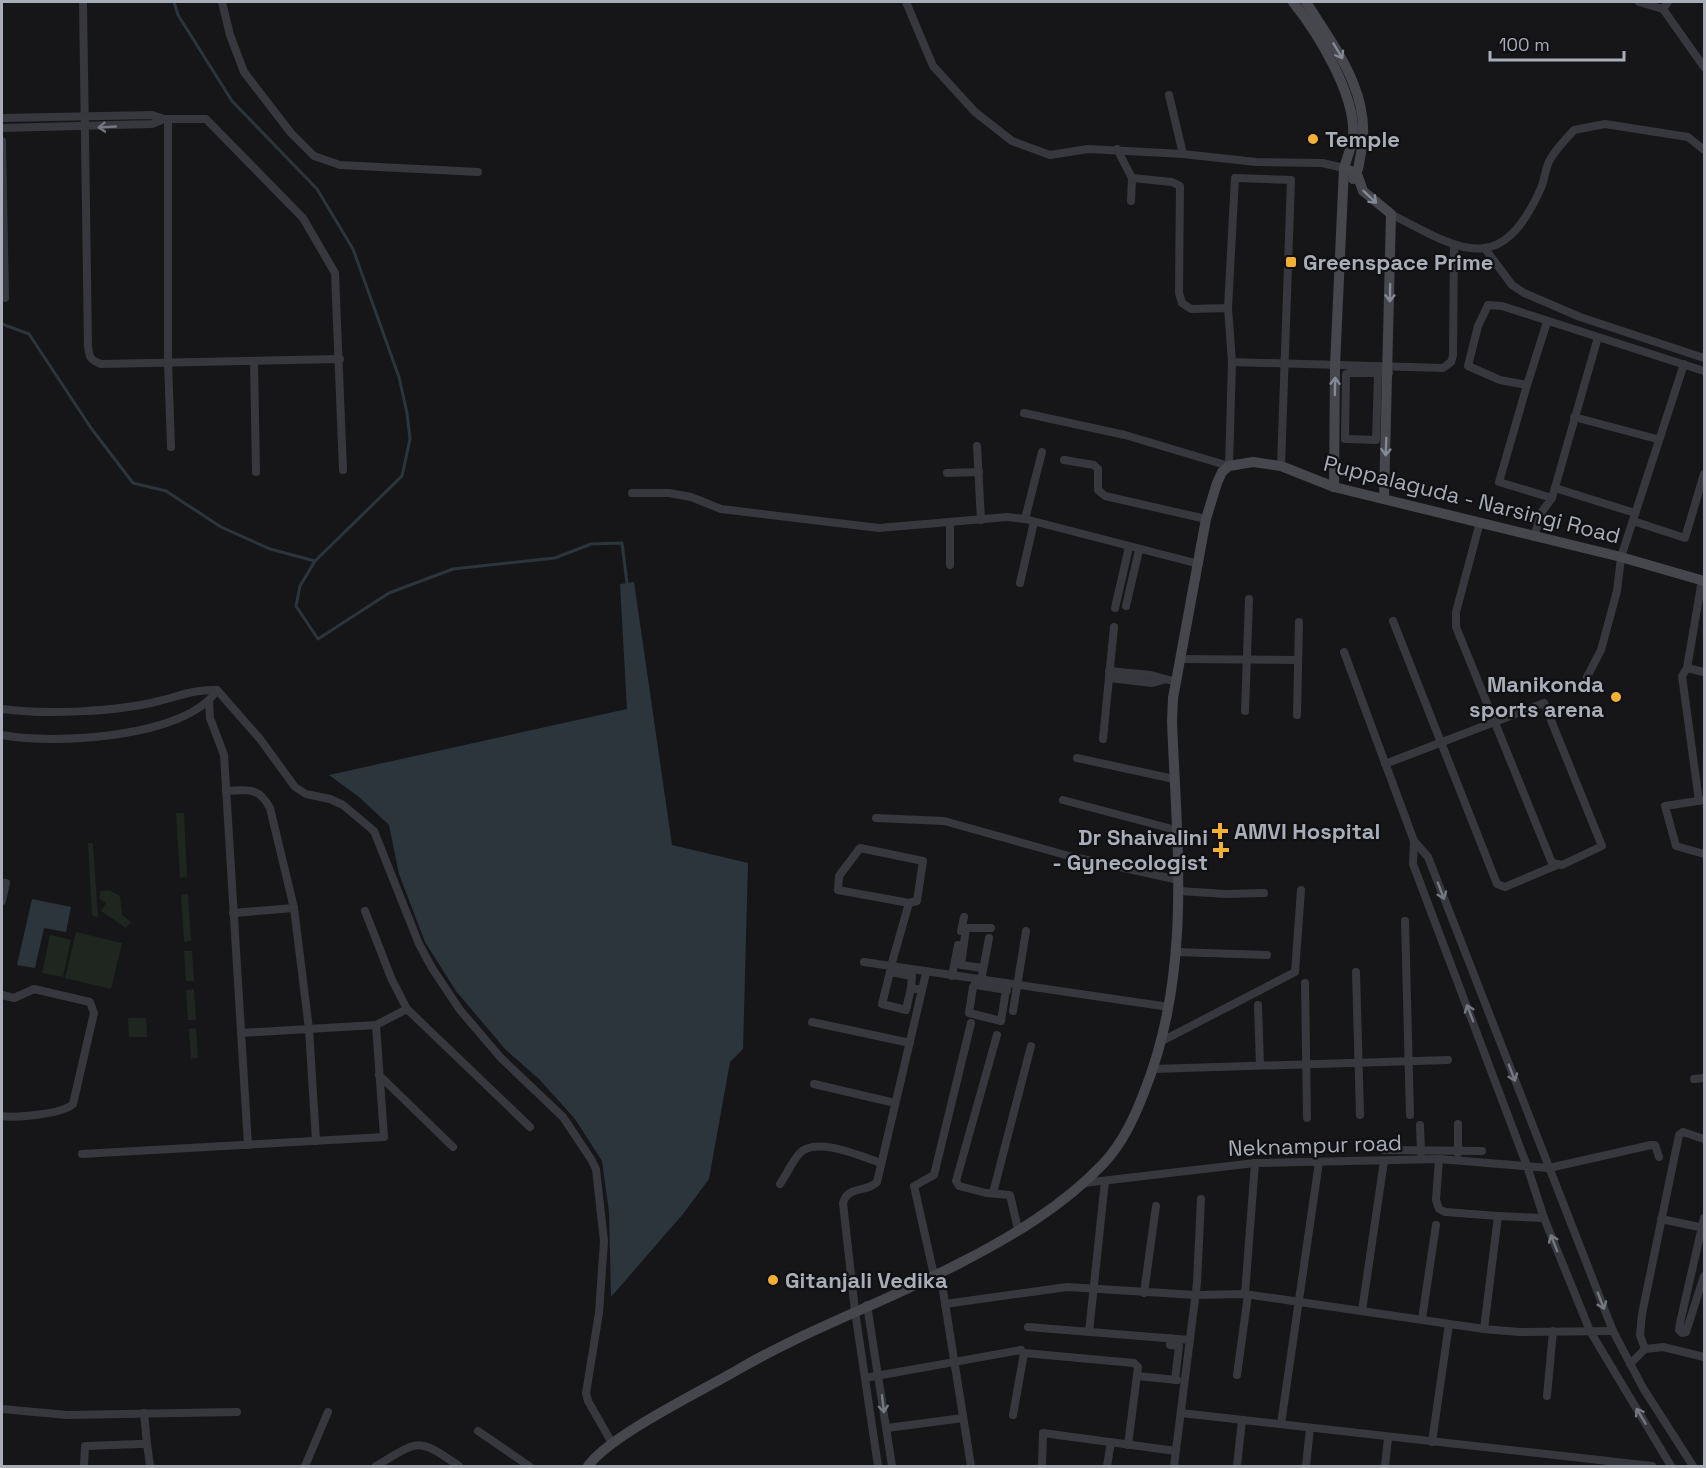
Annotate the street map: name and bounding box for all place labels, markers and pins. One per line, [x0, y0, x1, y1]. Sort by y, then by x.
place label: Temple [1325, 125, 1400, 153]
marker: Temple [1306, 132, 1320, 146]
place label: Greenspace Prime [1303, 248, 1493, 276]
marker: Greenspace Prime [1284, 255, 1298, 269]
place label: Manikonda sports arena [1469, 670, 1604, 723]
marker: Manikonda sports arena [1609, 690, 1623, 704]
place label: AMVI Hospital [1234, 817, 1380, 845]
marker: AMVI Hospital [1211, 822, 1229, 840]
place label: Dr Shaivalini - Gynecologist [1052, 823, 1208, 876]
marker: Dr Shaivalini - Gynecologist [1212, 841, 1230, 859]
place label: Gitanjali Vedika [785, 1266, 948, 1294]
marker: Gitanjali Vedika [766, 1273, 780, 1287]

